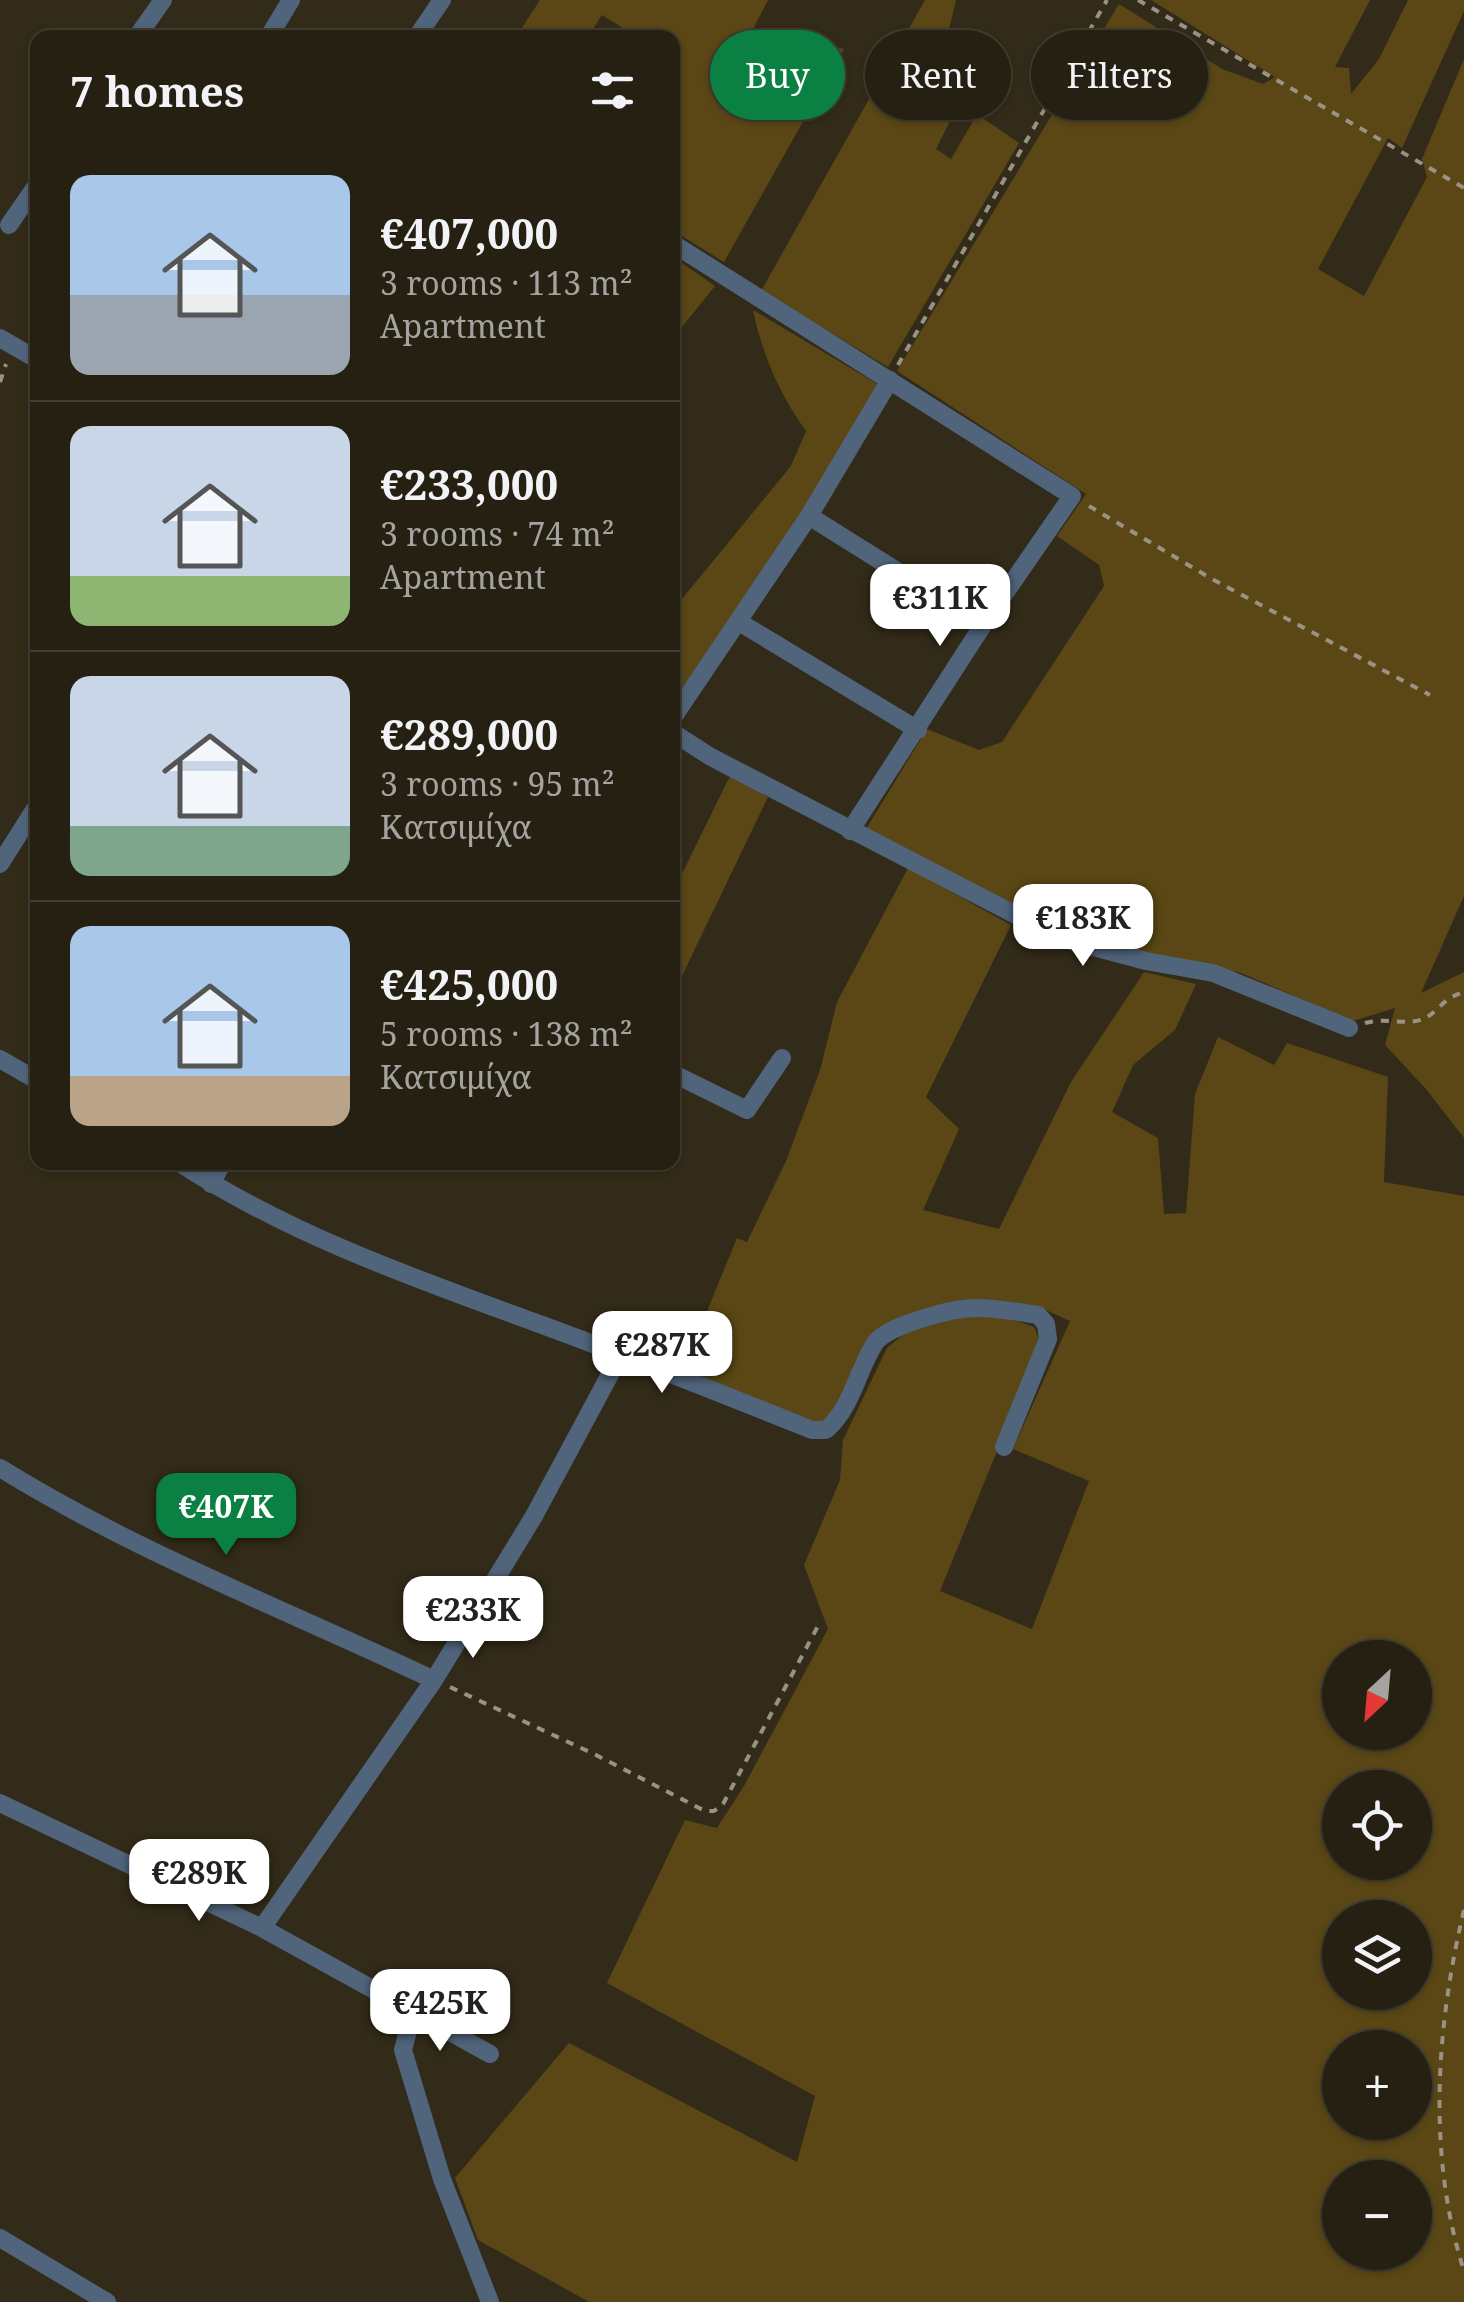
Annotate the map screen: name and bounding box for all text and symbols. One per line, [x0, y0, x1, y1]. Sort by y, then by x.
chip: Buy [710, 30, 845, 120]
chip: Rent [865, 30, 1011, 120]
chip: Filters [1031, 30, 1208, 120]
text: 7 homes [70, 62, 244, 119]
icon: filters [585, 63, 640, 118]
text: €407,000 [380, 204, 558, 261]
icon: home [150, 215, 270, 335]
text: 3 rooms · 113 m² [380, 261, 633, 304]
text: Apartment [380, 304, 546, 347]
text: €233,000 [380, 455, 558, 512]
icon: home [150, 466, 270, 586]
text: 3 rooms · 74 m² [380, 512, 615, 555]
text: Apartment [380, 555, 546, 598]
pin: €311K [870, 564, 1010, 649]
text: €311K [892, 575, 988, 618]
text: €289,000 [380, 705, 558, 762]
icon: home [150, 716, 270, 836]
text: 3 rooms · 95 m² [380, 762, 615, 805]
text: Κατσιμίχα [380, 805, 532, 848]
pin: €183K [1013, 884, 1153, 969]
text: €183K [1035, 895, 1131, 938]
text: €425,000 [380, 955, 558, 1012]
icon: home [150, 966, 270, 1086]
text: 5 rooms · 138 m² [380, 1012, 633, 1055]
text: Κατσιμίχα [380, 1055, 532, 1098]
pin: €287K [592, 1311, 732, 1396]
text: €287K [614, 1322, 710, 1365]
pin: €407K [156, 1473, 296, 1558]
text: €407K [178, 1484, 274, 1527]
pin: €233K [403, 1576, 543, 1661]
text: €233K [425, 1587, 521, 1630]
north arrow [1322, 1640, 1432, 1750]
map controls [1322, 1640, 1432, 2270]
button: locate [1322, 1770, 1432, 1880]
pin: €289K [129, 1839, 269, 1924]
text: €289K [151, 1850, 247, 1893]
button: layers [1322, 1900, 1432, 2010]
pin: €425K [370, 1969, 510, 2054]
text: €425K [392, 1980, 488, 2023]
button: + [1322, 2030, 1432, 2140]
button: − [1322, 2160, 1432, 2270]

